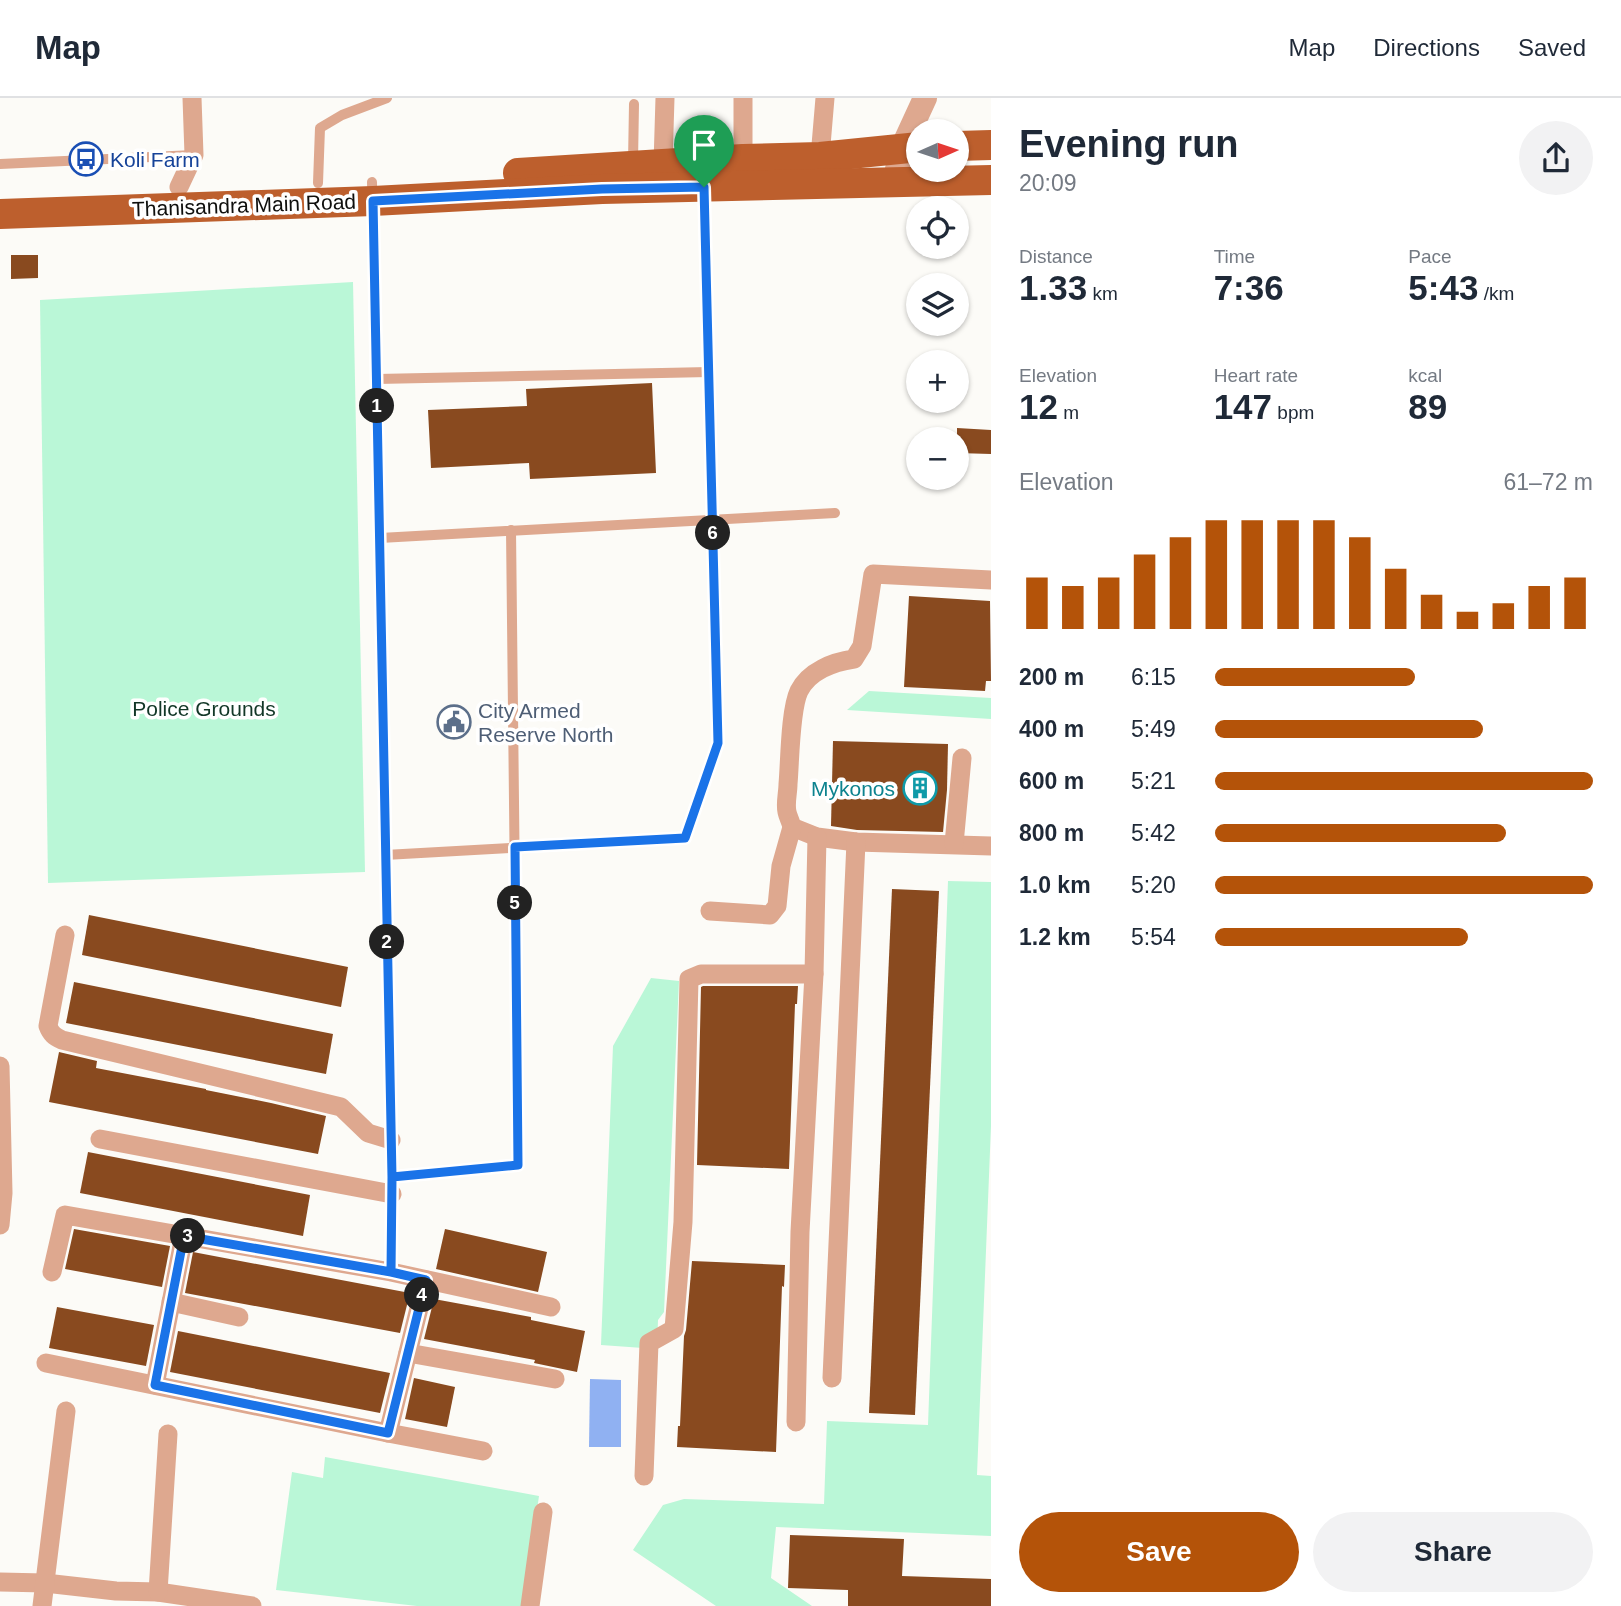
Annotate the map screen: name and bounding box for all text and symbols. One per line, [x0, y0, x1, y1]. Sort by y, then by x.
text: Map [35, 29, 101, 66]
text: Map [1289, 34, 1335, 61]
text: Directions [1373, 34, 1480, 61]
text: Saved [1518, 34, 1586, 61]
pin [674, 115, 734, 187]
north arrow [906, 119, 970, 182]
map controls [906, 119, 969, 490]
button: share [1519, 121, 1593, 195]
text: Evening run [1019, 123, 1239, 165]
icon: arrive [685, 126, 723, 164]
bus stop icon: Koli Farm [67, 140, 105, 178]
place label: Koli Farm [110, 148, 200, 171]
text: 20:09 [1019, 170, 1077, 196]
street label: Thanisandra Main Road [132, 190, 356, 220]
button: locate [906, 196, 969, 259]
text: Distance [1019, 246, 1093, 267]
text: Time [1214, 246, 1255, 267]
text: Pace [1408, 246, 1452, 267]
text: 1.33 [1019, 268, 1087, 307]
text: 7:36 [1214, 268, 1284, 307]
text: 5:43 [1408, 268, 1478, 307]
button: layers [906, 273, 969, 336]
text: km [1087, 283, 1118, 304]
text: /km [1478, 283, 1514, 304]
button: + [906, 350, 969, 413]
text: Elevation [1019, 365, 1097, 386]
text: Heart rate [1214, 365, 1298, 386]
text: kcal [1408, 365, 1442, 386]
text: 12 [1019, 387, 1058, 426]
text: 147 [1214, 387, 1272, 426]
text: 89 [1408, 387, 1447, 426]
pin: 1 [360, 388, 394, 424]
text: 1 [371, 395, 382, 416]
text: m [1058, 402, 1079, 423]
text: bpm [1272, 402, 1314, 423]
button: − [906, 427, 969, 490]
text: Elevation [1019, 469, 1114, 495]
text: 61–72 m [1503, 469, 1593, 495]
pin: 6 [696, 516, 730, 550]
text: 6 [707, 522, 718, 543]
text: 200 m [1019, 664, 1084, 690]
text: 6:15 [1131, 664, 1176, 690]
park label: Police Grounds [132, 697, 276, 720]
place label: City Armed Reserve North [478, 699, 613, 746]
public building icon: City Armed Reserve North [435, 703, 473, 741]
text: 400 m [1019, 716, 1084, 742]
text: 5:49 [1131, 716, 1176, 742]
text: 600 m [1019, 768, 1084, 794]
text: 5:21 [1131, 768, 1176, 794]
building icon: Mykonos [901, 769, 939, 807]
place label: Mykonos [811, 777, 895, 800]
text: 800 m [1019, 820, 1084, 846]
text: 5:42 [1131, 820, 1176, 846]
text: 1.0 km [1019, 872, 1091, 898]
text: 5:20 [1131, 872, 1176, 898]
pin: 5 [498, 886, 532, 920]
text: 5 [509, 892, 520, 913]
pin: 2 [370, 924, 404, 960]
text: 1.2 km [1019, 924, 1091, 950]
text: 5:54 [1131, 924, 1176, 950]
text: 2 [381, 931, 392, 952]
pin: 3 [170, 1218, 206, 1254]
text: 3 [182, 1225, 193, 1246]
pin: 4 [404, 1278, 440, 1312]
text: 4 [416, 1284, 427, 1305]
button: Save [1019, 1512, 1299, 1592]
button: Share [1313, 1512, 1593, 1592]

